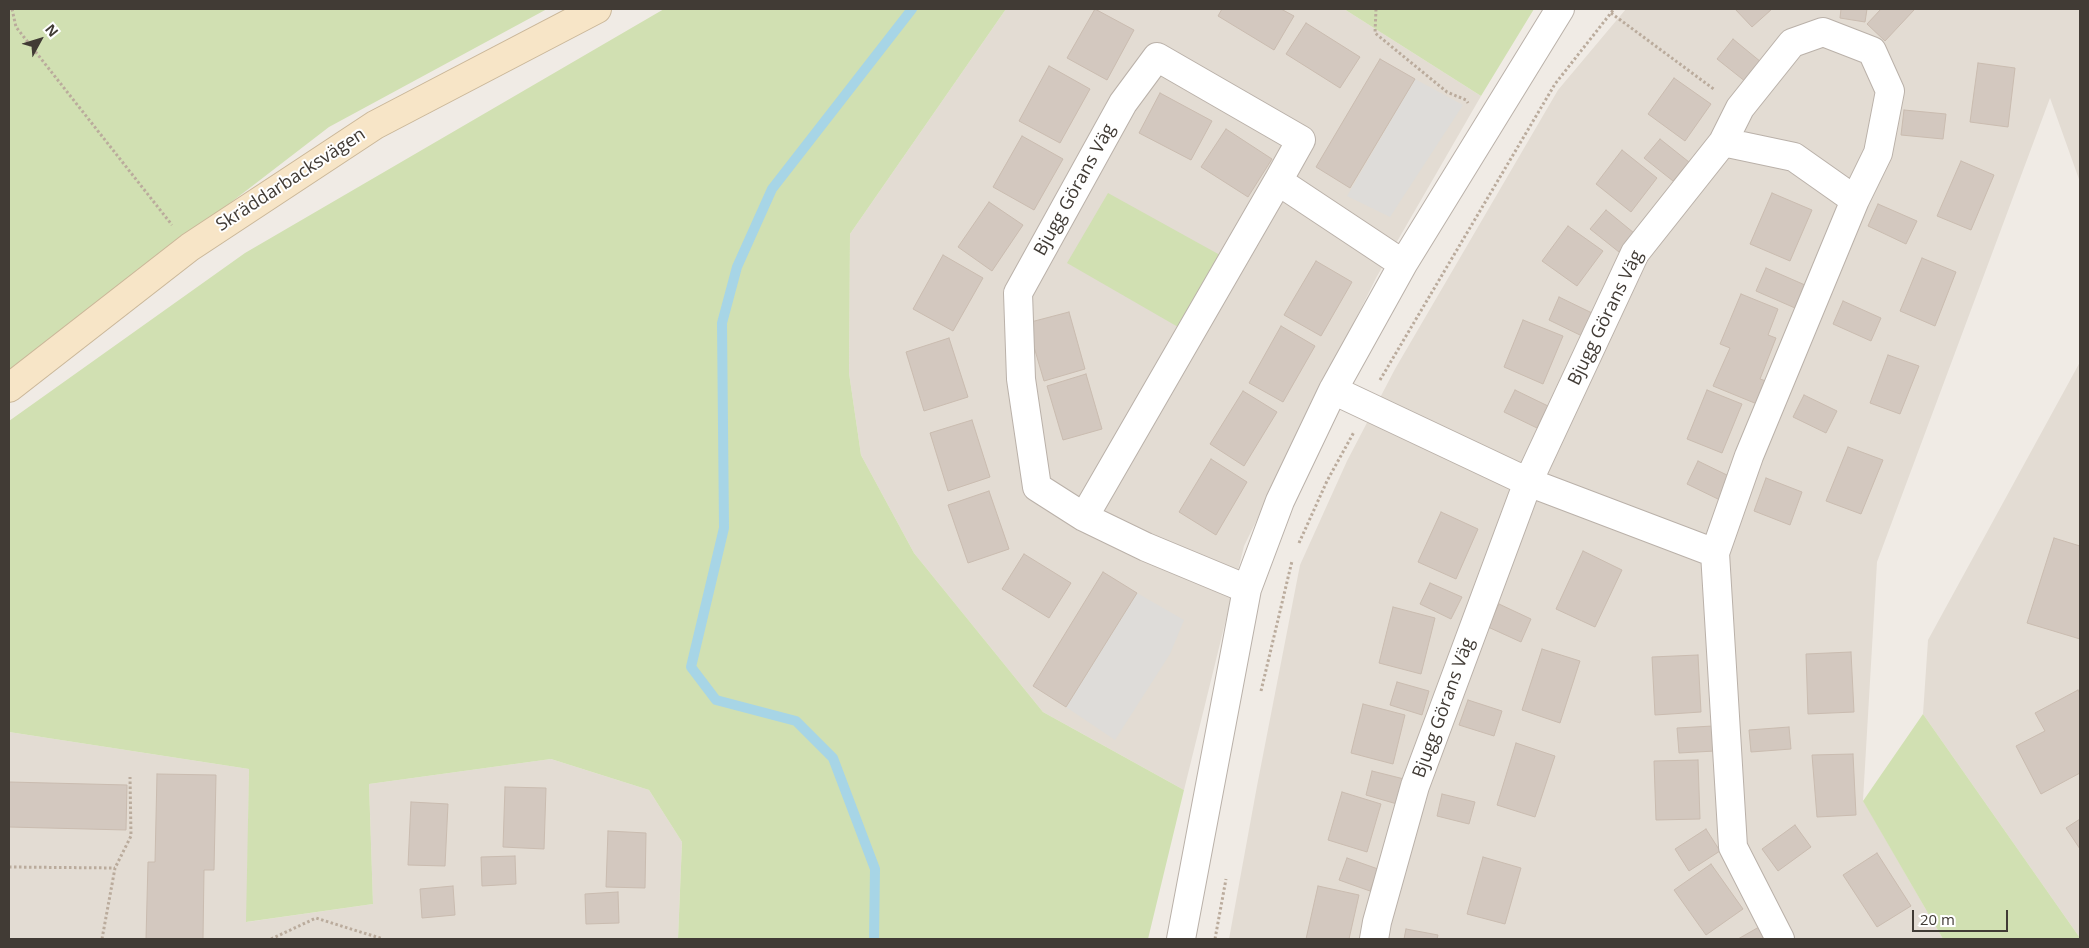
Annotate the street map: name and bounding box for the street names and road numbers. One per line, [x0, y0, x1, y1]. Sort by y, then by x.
street label: Bjugg Görans Väg [1030, 120, 1120, 260]
street label: Skräddarbacksvägen [212, 124, 370, 236]
street label: Bjugg Görans Väg [1564, 247, 1648, 389]
street label: Bjugg Görans Väg [1409, 635, 1479, 781]

